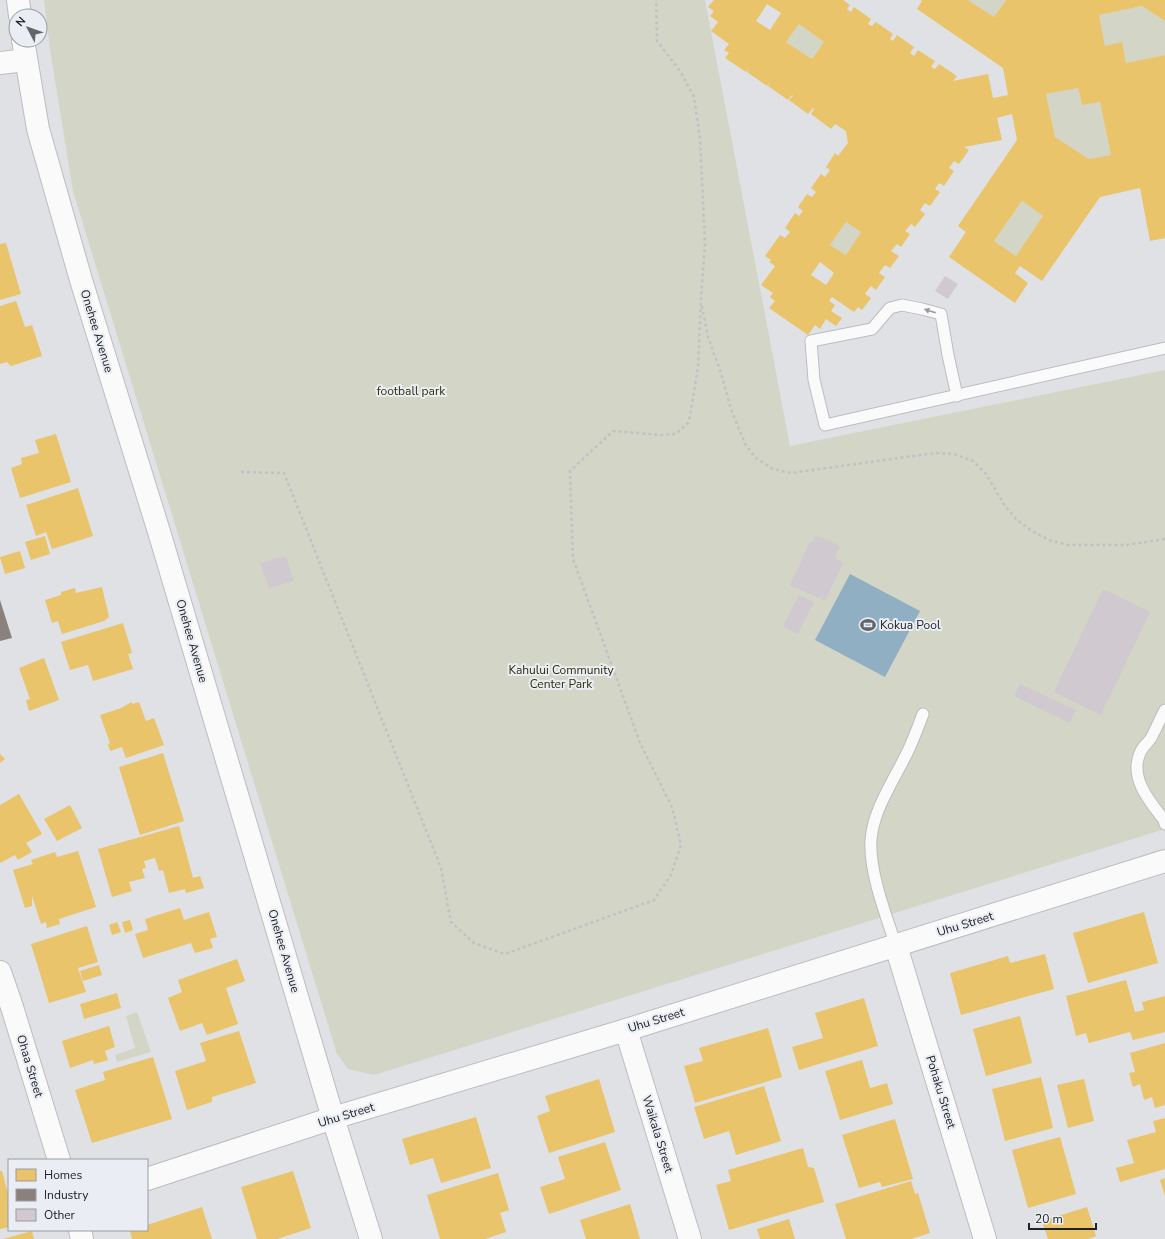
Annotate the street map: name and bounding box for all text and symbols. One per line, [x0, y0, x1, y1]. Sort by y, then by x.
north arrow [8, 8, 48, 48]
text: N [12, 14, 29, 30]
street label: Onehee Avenue [77, 288, 117, 374]
one-way arrow [923, 308, 935, 314]
park label: football park [377, 383, 446, 399]
street label: Onehee Avenue [172, 597, 212, 685]
sports icon: Kokua Pool [859, 616, 877, 634]
place label: Kokua Pool [880, 617, 941, 633]
park label: Kahului Community Center Park [508, 662, 614, 692]
street label: Onehee Avenue [264, 907, 304, 995]
street label: Uhu Street [935, 908, 996, 940]
street label: Uhu Street [626, 1004, 687, 1036]
street label: Ohaa Street [13, 1033, 47, 1100]
street label: Pohaku Street [922, 1053, 960, 1131]
street label: Waikala Street [639, 1094, 678, 1175]
street label: Uhu Street [316, 1099, 377, 1131]
legend [8, 1159, 148, 1231]
text: Homes [44, 1167, 82, 1183]
text: Industry [44, 1187, 89, 1203]
scale bar [1029, 1205, 1096, 1231]
text: Other [44, 1207, 76, 1223]
text: 20 m [1035, 1211, 1063, 1227]

